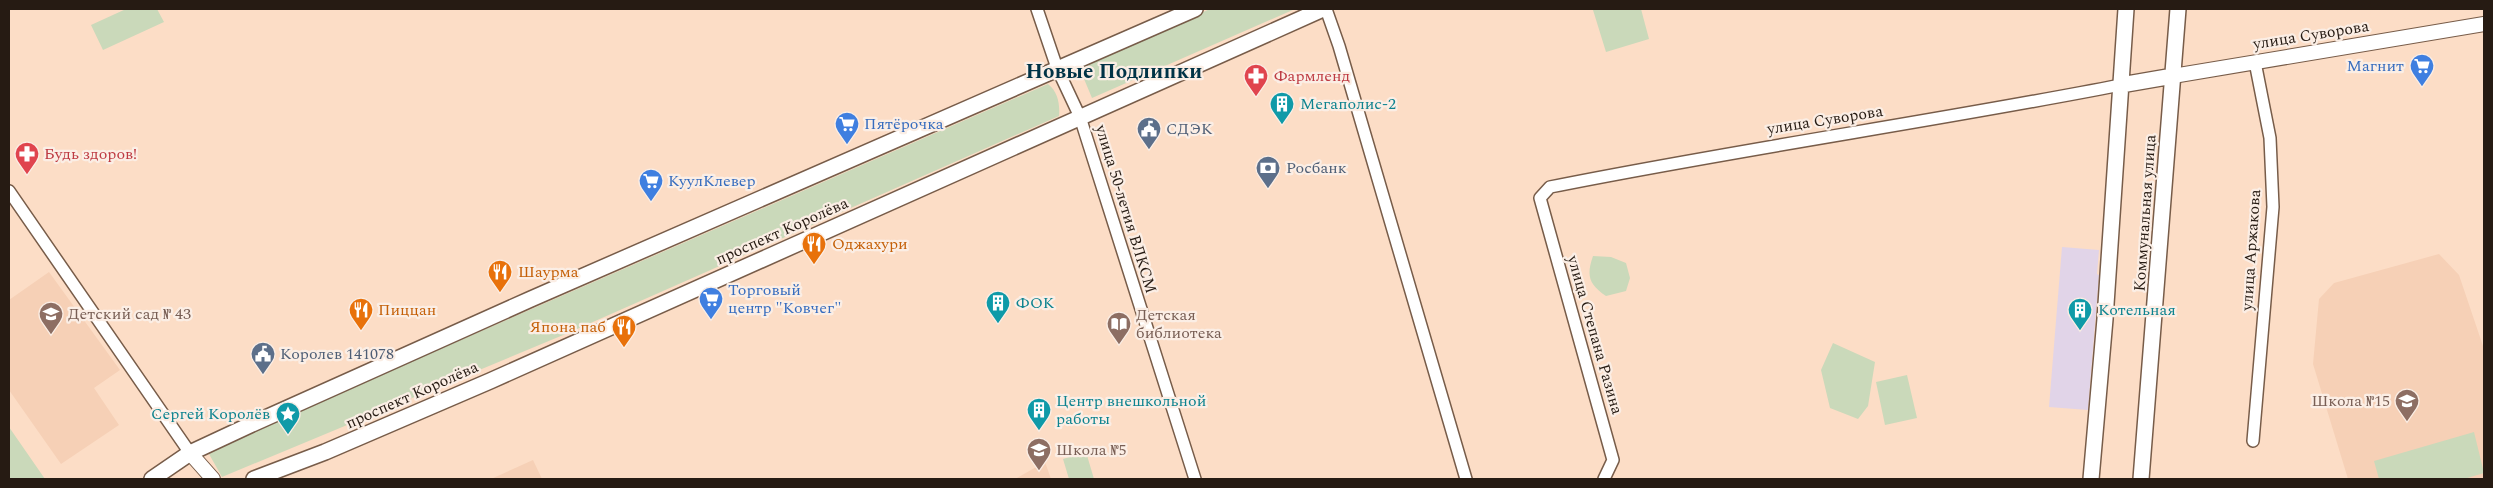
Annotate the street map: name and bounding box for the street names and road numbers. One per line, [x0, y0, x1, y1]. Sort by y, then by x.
street label: улица Суворова [2250, 14, 2371, 56]
street label: улица Суворова [1764, 99, 1885, 141]
street label: улица 50-летия ВЛКСМ [1089, 121, 1163, 296]
street label: Коммунальная улица [2128, 134, 2162, 292]
street label: улица Аржакова [2235, 188, 2267, 312]
street label: проспект Королёва [712, 191, 852, 271]
street label: улица Степана Разина [1561, 252, 1629, 417]
street label: проспект Королёва [342, 355, 482, 435]

